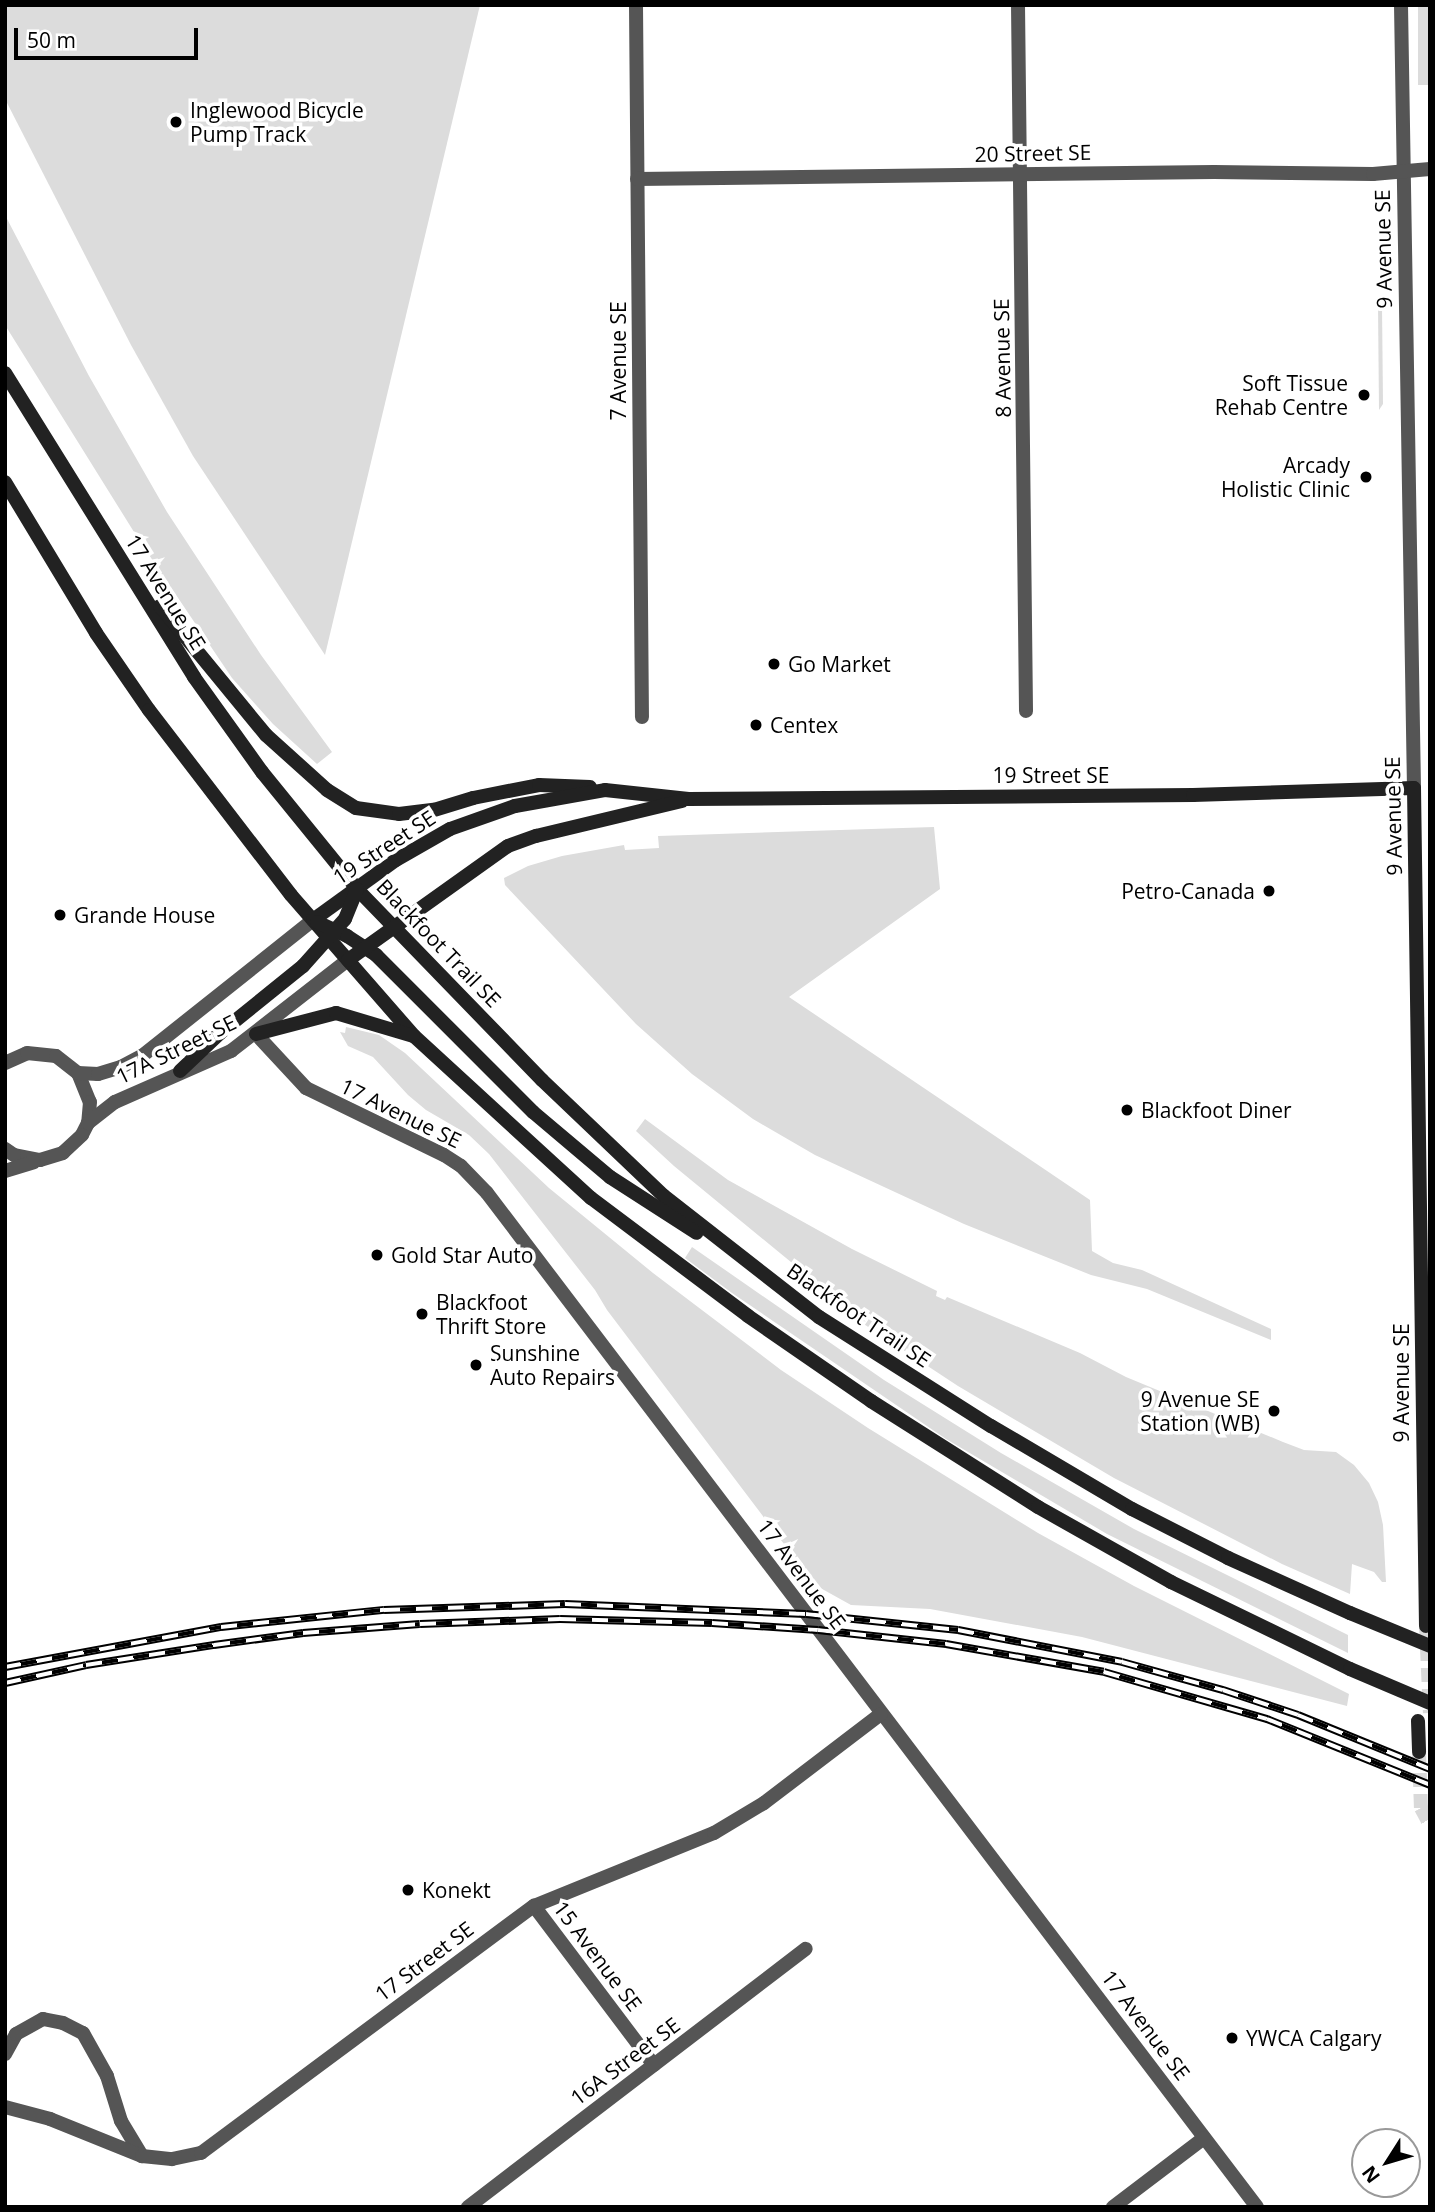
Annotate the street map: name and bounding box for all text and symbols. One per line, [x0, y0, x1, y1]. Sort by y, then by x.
scale bar [18, 14, 201, 58]
text: 50 m [27, 26, 76, 54]
place label: Inglewood Bicycle Pump Track [190, 97, 364, 147]
marker: Inglewood Bicycle Pump Track [168, 114, 184, 130]
street label: 20 Street SE [974, 139, 1092, 167]
street label: 9 Avenue SE [1369, 189, 1397, 309]
street label: 8 Avenue SE [988, 298, 1016, 418]
street label: 7 Avenue SE [605, 301, 631, 421]
place label: Soft Tissue Rehab Centre [1215, 370, 1348, 420]
marker: Soft Tissue Rehab Centre [1354, 385, 1374, 405]
place label: Arcady Holistic Clinic [1221, 452, 1350, 502]
marker: Arcady Holistic Clinic [1356, 467, 1376, 487]
street label: 17 Avenue SE [121, 530, 211, 654]
place label: Go Market [788, 651, 891, 677]
marker: Go Market [766, 656, 782, 672]
place label: Centex [770, 712, 838, 738]
marker: Centex [748, 717, 764, 733]
street label: 9 Avenue SE [1379, 756, 1407, 876]
street label: 19 Street SE [993, 762, 1109, 788]
street label: 19 Street SE [328, 805, 440, 889]
street label: Blackfoot Trail SE [372, 874, 506, 1012]
place label: Petro-Canada [1121, 878, 1255, 904]
marker: Petro-Canada [1261, 883, 1277, 899]
place label: Grande House [74, 902, 215, 928]
marker: Grande House [52, 907, 68, 923]
street label: 17A Street SE [112, 1009, 240, 1089]
street label: 17 Avenue SE [337, 1073, 465, 1153]
place label: Blackfoot Diner [1141, 1097, 1292, 1123]
marker: Blackfoot Diner [1119, 1102, 1135, 1118]
place label: Gold Star Auto [391, 1242, 533, 1268]
marker: Gold Star Auto [369, 1247, 385, 1263]
street label: Blackfoot Trail SE [782, 1258, 936, 1372]
place label: Blackfoot Thrift Store [436, 1289, 546, 1339]
marker: Blackfoot Thrift Store [414, 1306, 430, 1322]
street label: 9 Avenue SE [1388, 1323, 1414, 1443]
place label: Sunshine Auto Repairs [490, 1340, 615, 1390]
marker: Sunshine Auto Repairs [468, 1357, 484, 1373]
place label: 9 Avenue SE Station (WB) [1140, 1386, 1260, 1436]
marker: 9 Avenue SE Station (WB) [1266, 1403, 1282, 1419]
street label: 17 Avenue SE [752, 1514, 852, 1634]
place label: Konekt [422, 1877, 491, 1903]
marker: Konekt [400, 1882, 416, 1898]
street label: 15 Avenue SE [548, 1896, 648, 2016]
street label: 17 Street SE [370, 1916, 478, 2006]
street label: 17 Avenue SE [1096, 1965, 1196, 2085]
street label: 16A Street SE [565, 2012, 685, 2110]
place label: YWCA Calgary [1246, 2025, 1381, 2051]
marker: YWCA Calgary [1224, 2030, 1240, 2046]
north arrow [1351, 2128, 1421, 2198]
text: N [1356, 2160, 1386, 2188]

